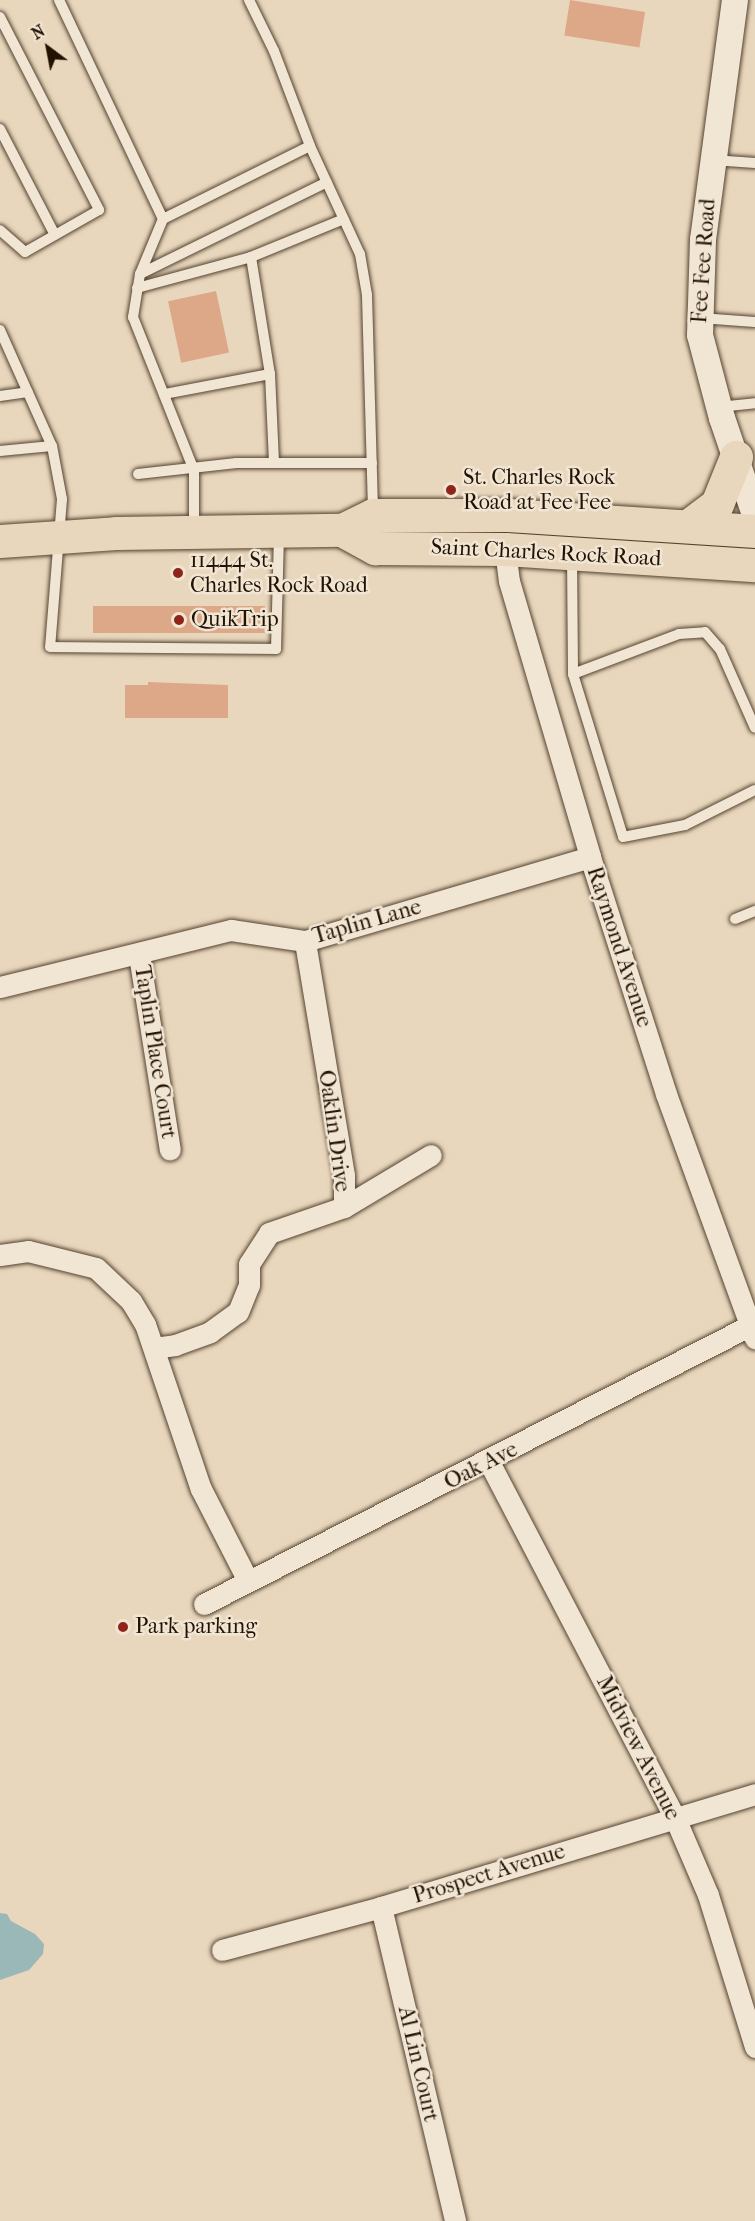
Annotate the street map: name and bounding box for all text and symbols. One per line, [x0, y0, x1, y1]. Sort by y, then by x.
north arrow [18, 18, 78, 78]
text: N [28, 21, 48, 44]
street label: Fee Fee Road [686, 198, 722, 324]
place label: St. Charles Rock Road at Fee Fee [463, 464, 615, 516]
marker: St. Charles Rock Road at Fee Fee [444, 483, 458, 497]
street label: Saint Charles Rock Road [430, 534, 662, 572]
place label: 11444 St. Charles Rock Road [190, 547, 368, 598]
marker: 11444 St. Charles Rock Road [171, 566, 185, 580]
place label: QuikTrip [191, 607, 279, 633]
marker: QuikTrip [172, 613, 186, 627]
street label: Raymond Avenue [581, 863, 657, 1031]
street label: Taplin Lane [310, 894, 424, 950]
street label: Taplin Place Court [128, 963, 182, 1141]
street label: Oaklin Drive [312, 1068, 356, 1194]
street label: Oak Ave [440, 1436, 522, 1496]
place label: Park parking [135, 1614, 257, 1640]
marker: Park parking [116, 1620, 130, 1634]
street label: Midview Avenue [590, 1671, 686, 1825]
street label: Prospect Avenue [410, 1838, 568, 1910]
street label: Al Lin Court [392, 2004, 444, 2124]

